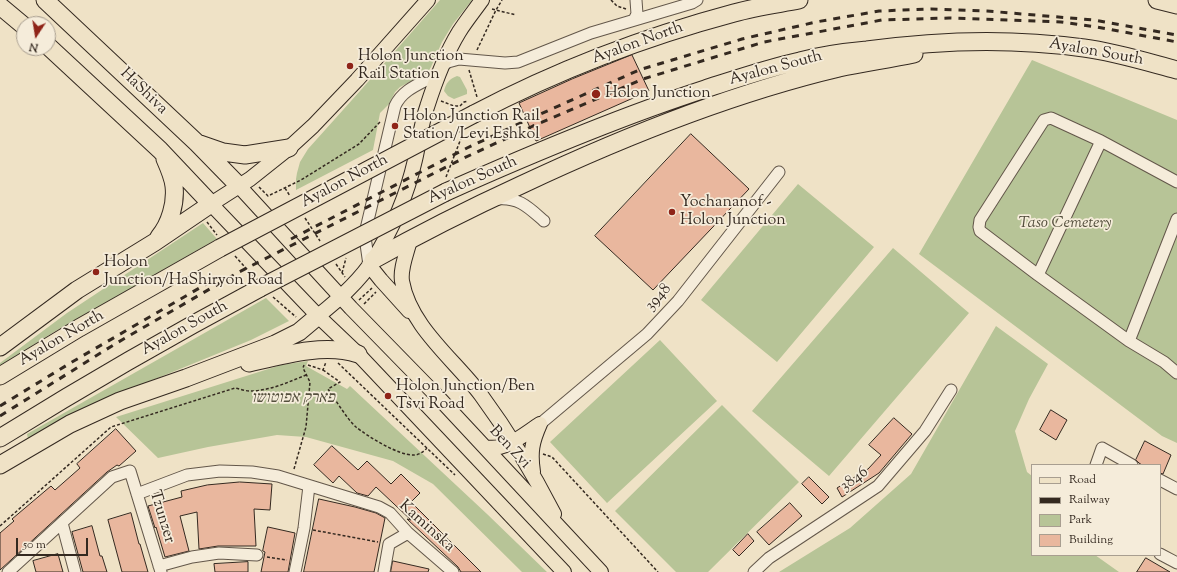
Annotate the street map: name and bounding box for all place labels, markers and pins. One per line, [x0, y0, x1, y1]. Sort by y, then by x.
place label: Holon Junction Rail Station [358, 47, 464, 85]
marker: Holon Junction Rail Station [345, 61, 355, 71]
place label: Holon Junction [605, 84, 711, 104]
marker: Holon Junction [590, 88, 602, 100]
place label: Holon Junction Rail Station/Levi Eshkol [403, 107, 540, 145]
marker: Holon Junction Rail Station/Levi Eshkol [390, 121, 400, 131]
place label: Yochananof - Holon Junction [680, 193, 786, 231]
marker: Yochananof - Holon Junction [667, 207, 677, 217]
place label: Holon Junction/HaShiryon Road [104, 253, 283, 291]
marker: Holon Junction/HaShiryon Road [91, 267, 101, 277]
place label: Holon Junction/Ben Tsvi Road [396, 377, 535, 415]
marker: Holon Junction/Ben Tsvi Road [383, 391, 393, 401]

